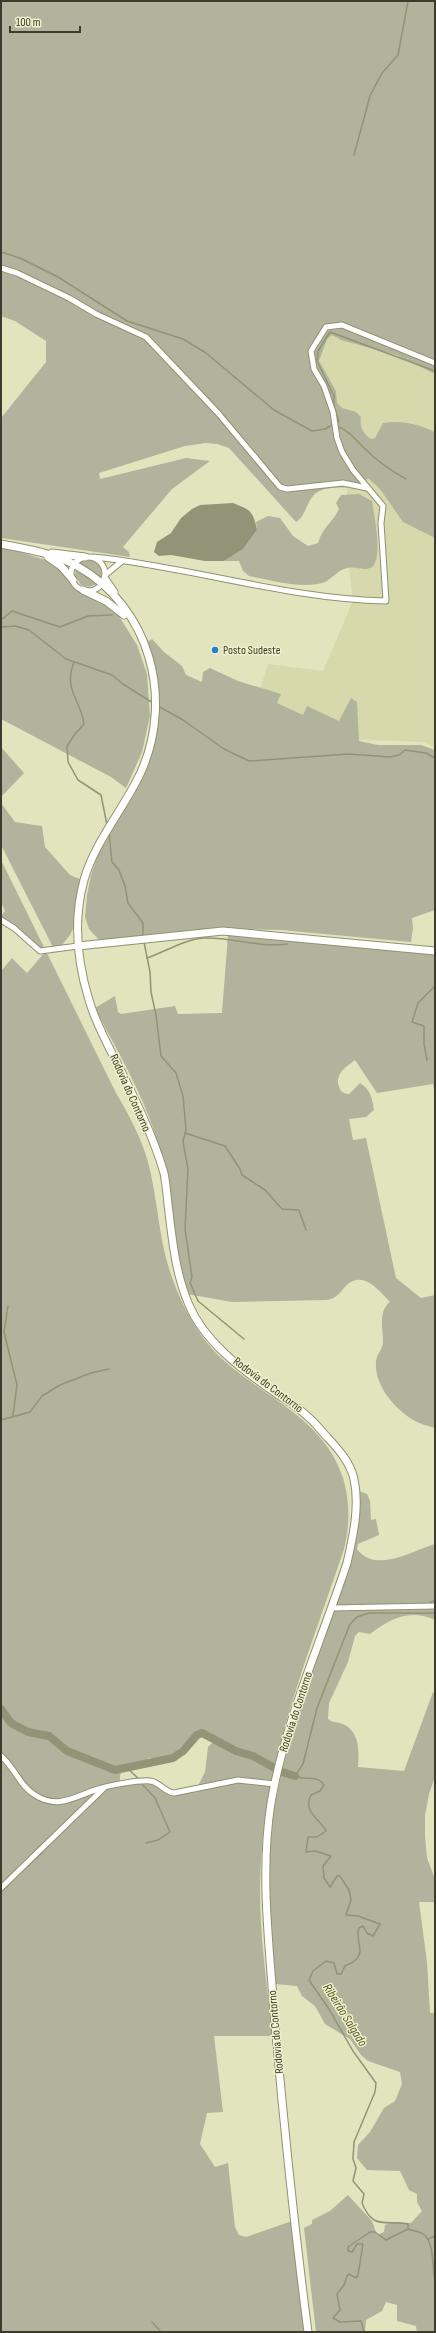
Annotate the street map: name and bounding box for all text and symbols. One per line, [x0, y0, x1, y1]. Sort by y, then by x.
scale bar [10, 8, 80, 34]
text: 100 m [16, 15, 41, 30]
place label: Posto Sudeste [223, 643, 281, 658]
marker: Posto Sudeste [210, 645, 220, 655]
street label: Rodovia do Contorno [106, 1052, 154, 1134]
street label: Rodovia do Contorno [230, 1354, 306, 1416]
street label: Rodovia do Contorno [276, 1670, 316, 1754]
water label: Ribeirão Salgado [319, 1981, 371, 2050]
street label: Rodovia do Contorno [265, 1990, 287, 2074]

